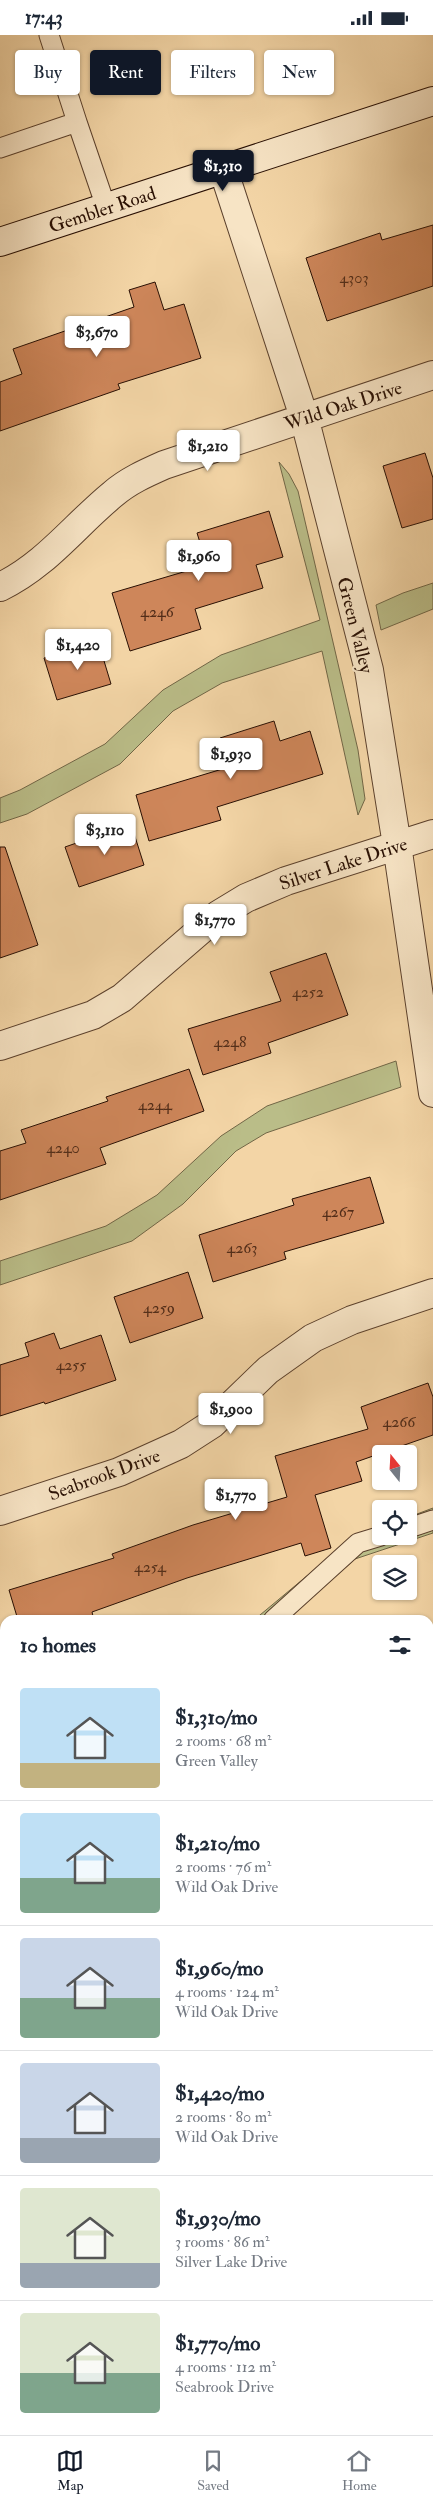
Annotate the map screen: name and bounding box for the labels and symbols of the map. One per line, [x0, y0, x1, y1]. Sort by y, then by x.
pin: $1,310 [182, 149, 264, 192]
street label: Gembler Road [46, 181, 160, 239]
house number: 4303 [339, 268, 369, 288]
pin: $3,670 [56, 315, 138, 358]
street label: Wild Oak Drive [280, 376, 405, 437]
pin: $1,210 [167, 429, 249, 472]
pin: $1,960 [158, 539, 240, 582]
street label: Green Valley [331, 575, 379, 676]
house number: 4246 [140, 602, 175, 622]
pin: $1,420 [37, 629, 119, 671]
pin: $1,930 [190, 737, 272, 780]
pin: $3,110 [64, 813, 146, 856]
street label: Silver Lake Drive [276, 832, 410, 896]
pin: $1,770 [174, 903, 256, 946]
house number: 4252 [292, 982, 324, 1002]
house number: 4248 [214, 1032, 247, 1052]
house number: 4244 [138, 1095, 173, 1115]
house number: 4240 [46, 1138, 80, 1158]
house number: 4267 [322, 1202, 355, 1222]
house number: 4263 [227, 1238, 257, 1258]
house number: 4259 [143, 1298, 175, 1318]
house number: 4255 [56, 1355, 86, 1375]
pin: $1,900 [190, 1393, 272, 1435]
house number: 4266 [383, 1412, 416, 1432]
street label: Seabrook Drive [45, 1444, 164, 1506]
north arrow [372, 1445, 418, 1490]
pin: $1,770 [195, 1479, 277, 1521]
house number: 4254 [134, 1557, 167, 1577]

